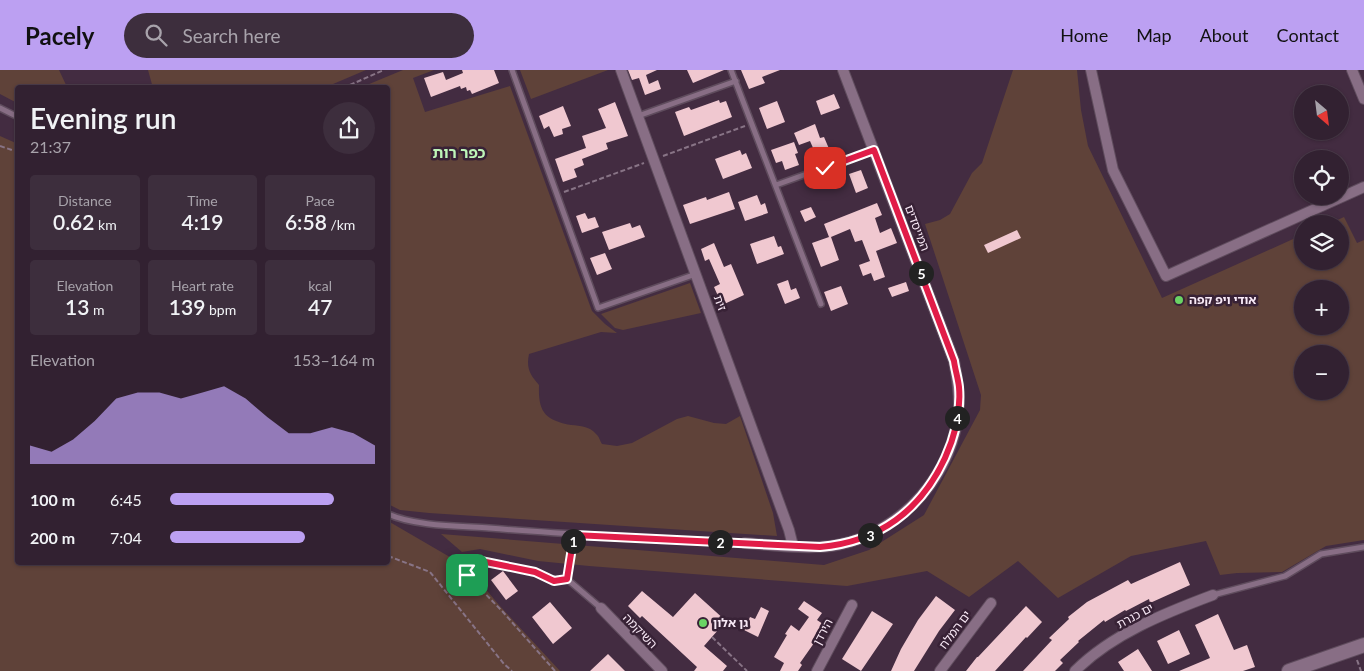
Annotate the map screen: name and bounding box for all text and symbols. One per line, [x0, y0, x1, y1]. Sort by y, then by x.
search box [124, 13, 474, 58]
text: Pacely [25, 21, 94, 50]
icon: search [142, 21, 170, 49]
text: Search here [182, 24, 280, 47]
text: Home [1060, 24, 1108, 46]
text: Map [1136, 24, 1172, 46]
text: About [1200, 24, 1249, 46]
text: Contact [1277, 24, 1339, 46]
north arrow [1294, 85, 1349, 140]
map controls [1294, 85, 1349, 400]
text: Evening run [30, 101, 176, 135]
button: share [323, 102, 375, 154]
text: 21:37 [30, 137, 71, 156]
district label: כפר רות [433, 143, 485, 161]
pin [804, 147, 846, 189]
button: locate [1294, 150, 1349, 205]
icon: check [811, 154, 839, 182]
text: Distance [58, 192, 112, 209]
text: Time [187, 192, 218, 209]
text: Pace [306, 192, 335, 209]
street label: המייסדים [902, 203, 933, 253]
text: 0.62 [53, 209, 94, 234]
text: 4:19 [182, 209, 223, 234]
text: 6:58 [285, 209, 327, 234]
button: layers [1294, 215, 1349, 270]
text: km [94, 216, 117, 233]
text: /km [327, 216, 355, 233]
pin: 5 [908, 260, 934, 286]
text: 5 [917, 265, 926, 282]
text: Elevation [56, 277, 113, 294]
text: Heart rate [171, 277, 234, 294]
text: kcal [308, 277, 332, 294]
button: + [1294, 280, 1349, 335]
place label: אודי ויפ קפה [1189, 292, 1256, 307]
street label: זית [711, 293, 730, 313]
text: 13 [65, 294, 89, 319]
text: 139 [169, 294, 205, 319]
text: 47 [308, 294, 332, 319]
marker: אודי ויפ קפה [1173, 294, 1185, 306]
text: m [89, 301, 105, 318]
text: bpm [205, 301, 236, 318]
button: − [1294, 345, 1349, 400]
text: Elevation [30, 350, 95, 369]
text: 153–164 m [293, 350, 375, 369]
pin: 4 [944, 406, 970, 430]
text: 4 [953, 410, 962, 427]
text: 100 m [30, 490, 75, 509]
text: 6:45 [110, 490, 142, 509]
pin: 3 [858, 522, 882, 548]
text: 3 [866, 527, 875, 544]
text: 200 m [30, 528, 75, 547]
text: 7:04 [110, 528, 142, 547]
pin: 1 [560, 528, 586, 554]
pin: 2 [708, 530, 732, 554]
text: 1 [569, 533, 578, 550]
text: 2 [716, 534, 725, 551]
pin [446, 554, 488, 596]
icon: arrive [453, 561, 481, 589]
street label: ים כנרת [1114, 600, 1156, 631]
street label: ים המלח [935, 608, 974, 652]
street label: השיקמה [620, 610, 661, 651]
place label: גן אלון [713, 615, 748, 630]
street label: הירדן [809, 616, 836, 647]
marker: גן אלון [697, 617, 709, 629]

